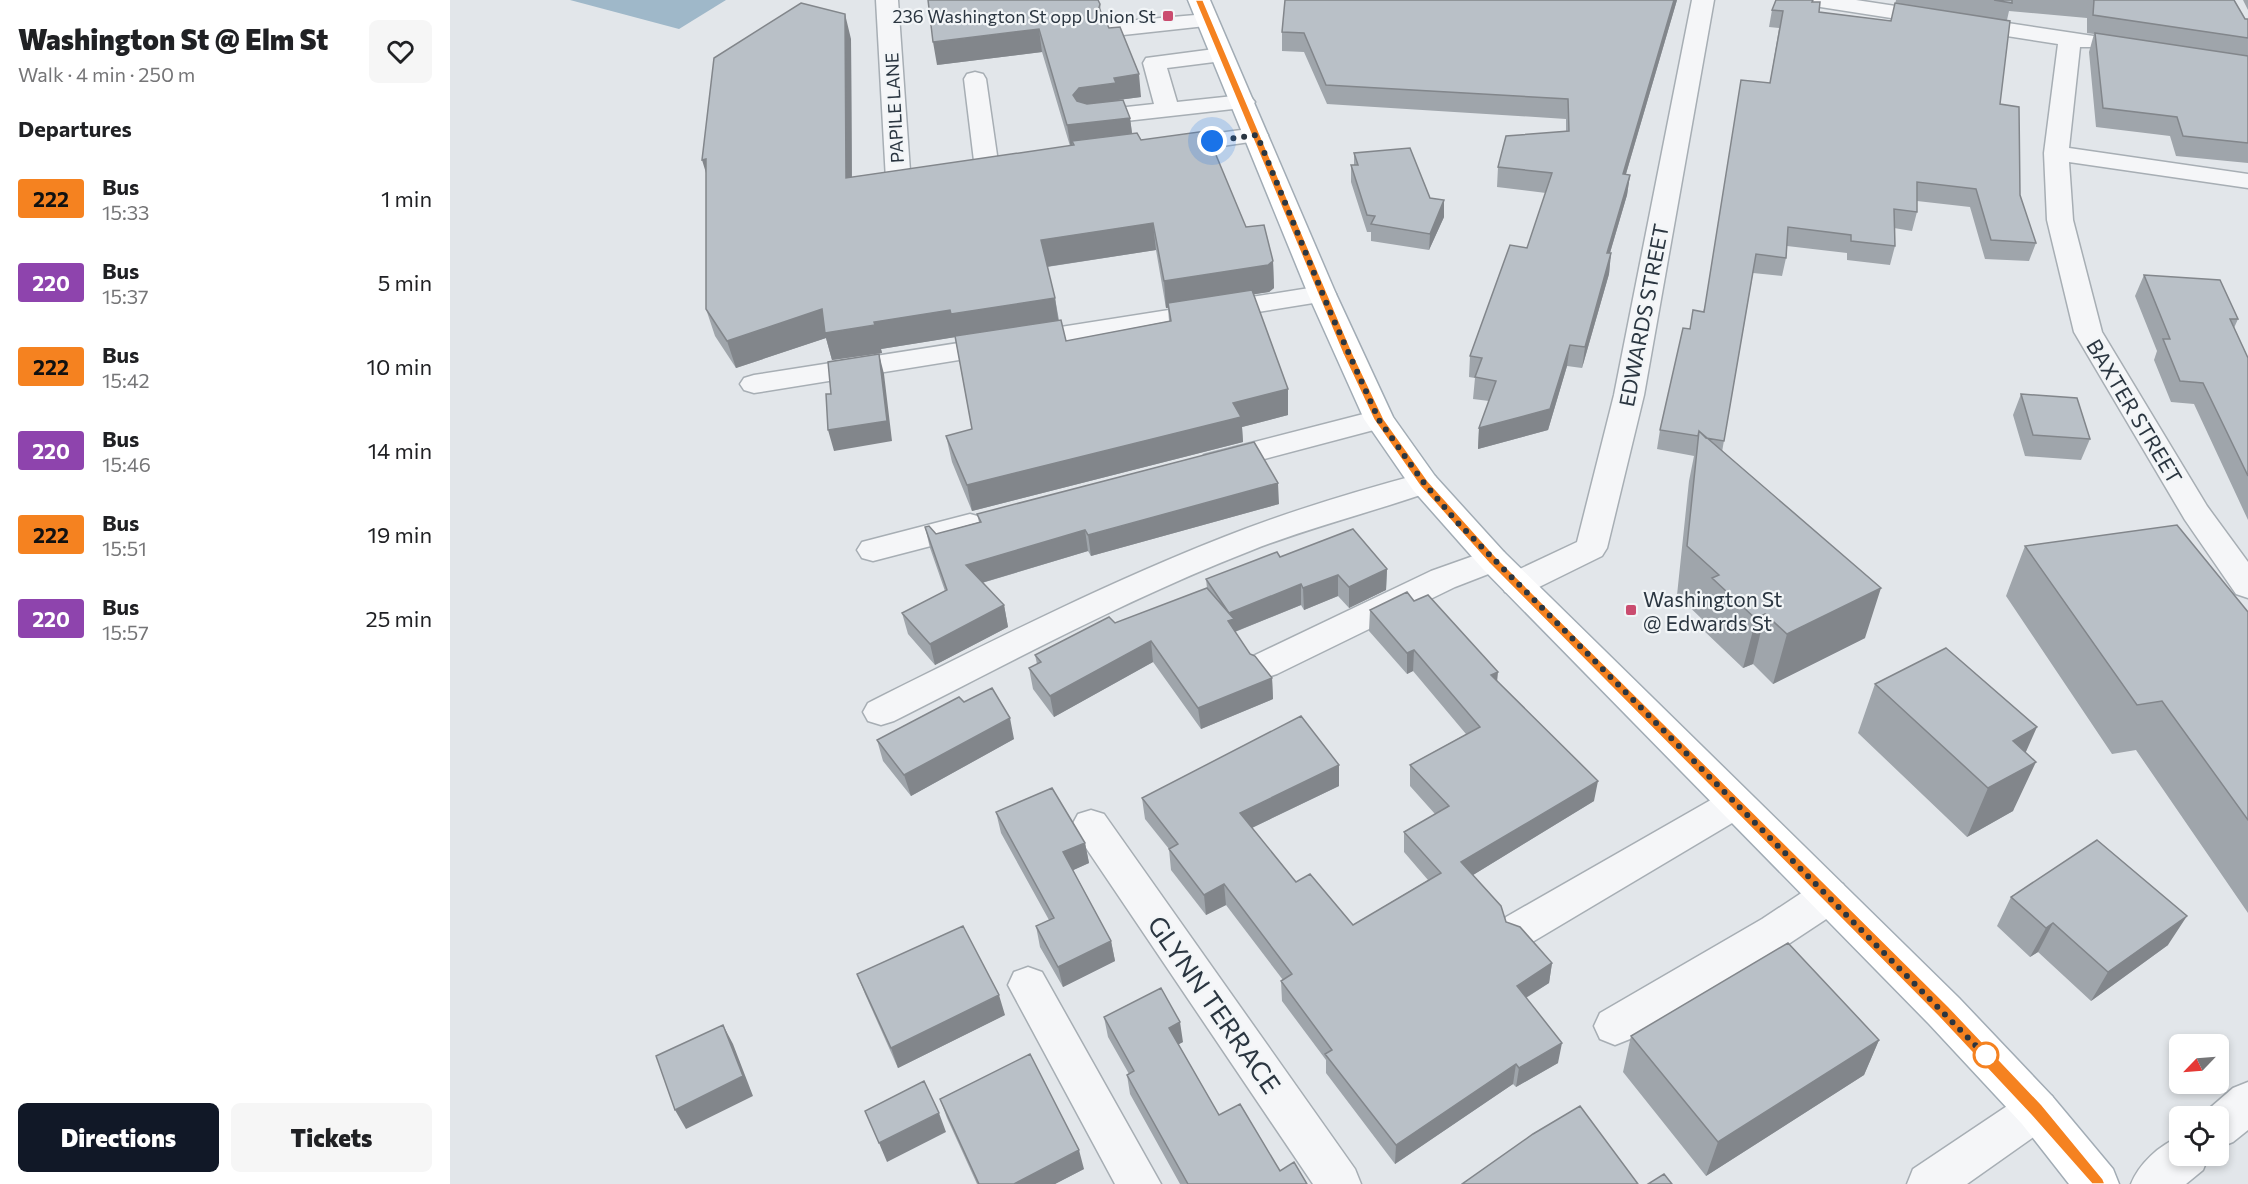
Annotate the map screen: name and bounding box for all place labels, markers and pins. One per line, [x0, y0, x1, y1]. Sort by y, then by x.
place label: 236 Washington St opp Union St [893, 5, 1156, 27]
marker: 236 Washington St opp Union St [1161, 9, 1175, 23]
place label: Washington St @ Edwards St [1643, 586, 1782, 635]
marker: Washington St @ Edwards St [1624, 603, 1638, 617]
unlabelled marker [1973, 1042, 1999, 1068]

